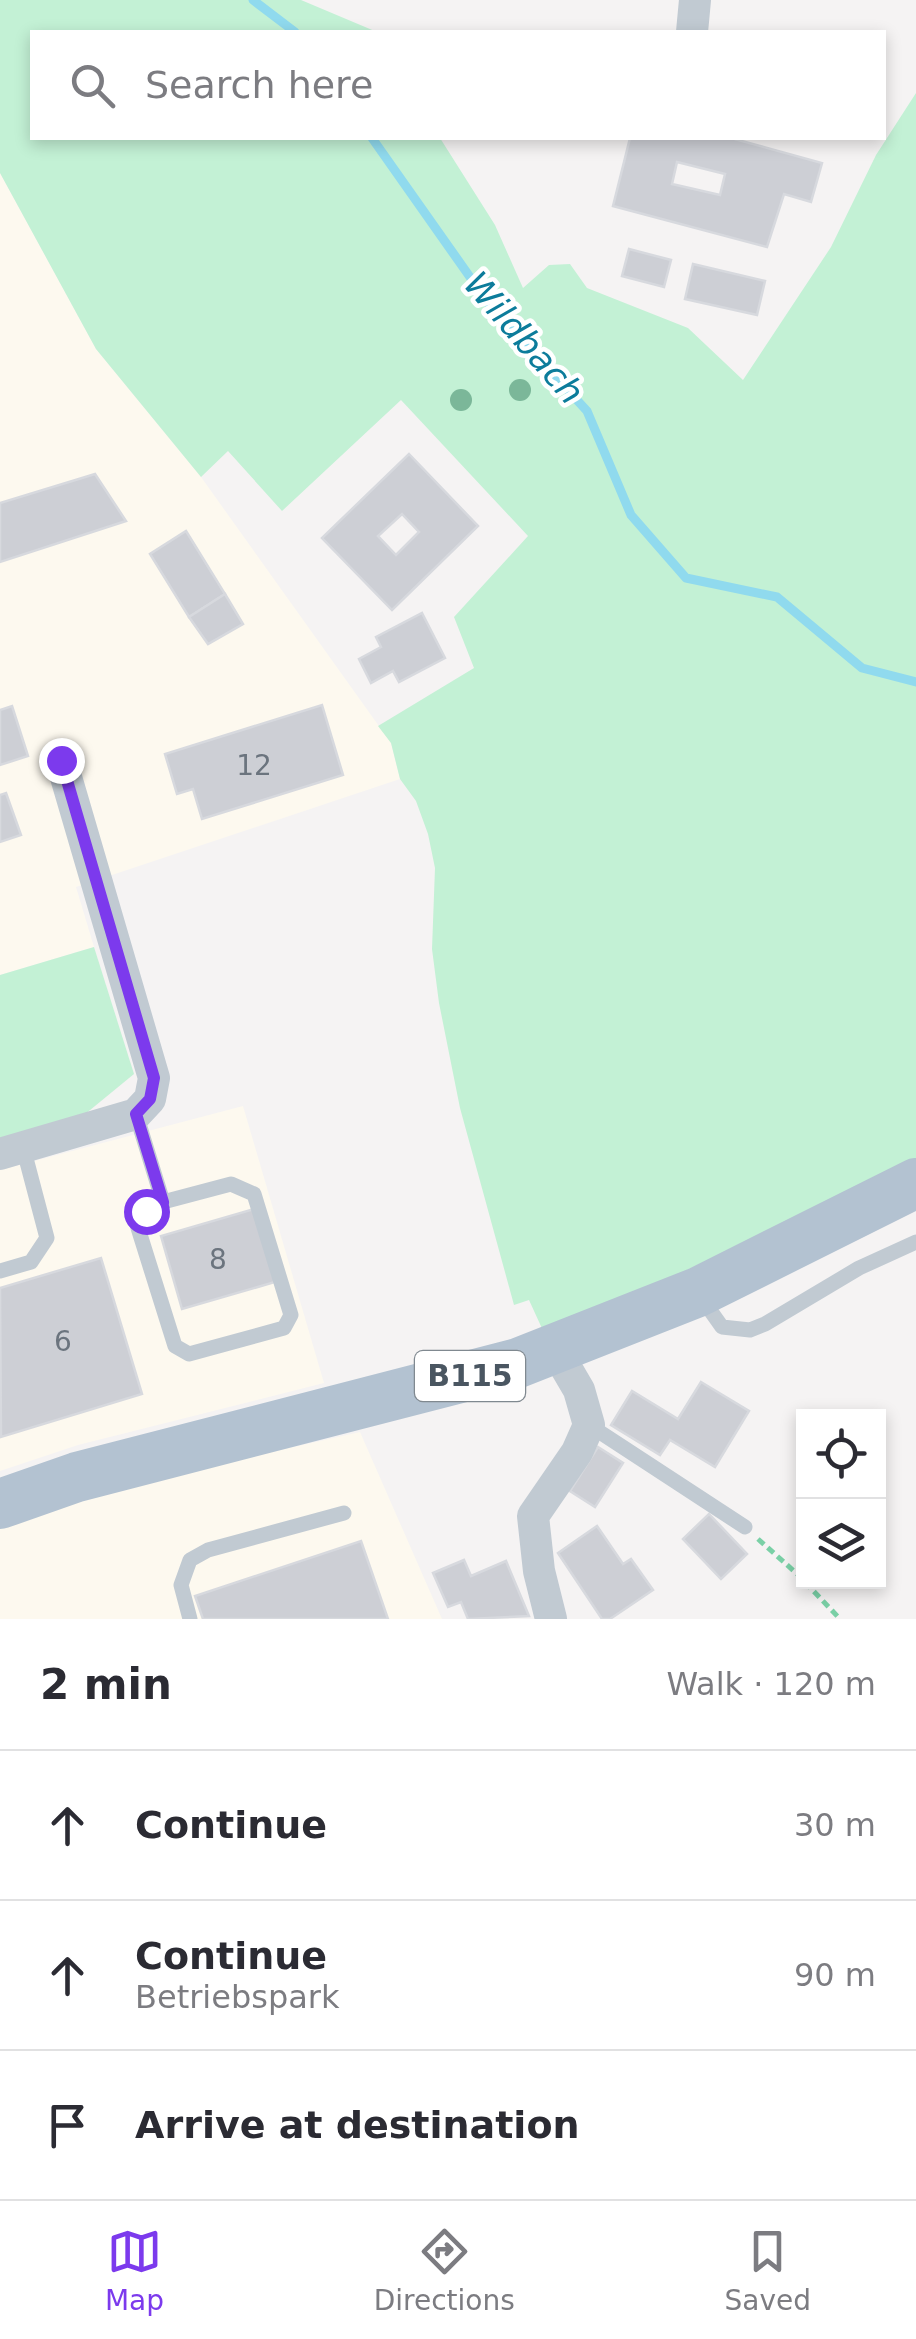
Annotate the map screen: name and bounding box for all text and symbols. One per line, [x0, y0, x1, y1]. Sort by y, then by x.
search box [30, 30, 886, 140]
icon: search [65, 58, 120, 113]
text: Search here [145, 63, 373, 107]
water label: Wildbach [456, 264, 592, 412]
route end [39, 738, 85, 784]
house number: 12 [236, 749, 272, 782]
route start [124, 1189, 170, 1235]
house number: 8 [209, 1243, 227, 1276]
house number: 6 [54, 1325, 72, 1358]
road number: B115 [415, 1351, 525, 1401]
map controls [796, 1409, 886, 1589]
button: locate [796, 1409, 886, 1499]
button: layers [796, 1499, 886, 1589]
text: 2 min [40, 1660, 172, 1709]
text: Walk · 120 m [666, 1665, 876, 1703]
icon: ahead [40, 1798, 95, 1853]
text: Continue [135, 1803, 327, 1847]
text: 30 m [794, 1806, 876, 1844]
text: Continue [135, 1934, 327, 1978]
icon: ahead [40, 1948, 95, 2003]
text: 90 m [794, 1956, 876, 1994]
text: Betriebspark [135, 1978, 340, 2016]
icon: arrive [40, 2098, 95, 2153]
text: Arrive at destination [135, 2103, 580, 2147]
tab: Map [105, 2224, 164, 2317]
tab: Directions [374, 2224, 515, 2317]
tab: Saved [725, 2224, 811, 2317]

